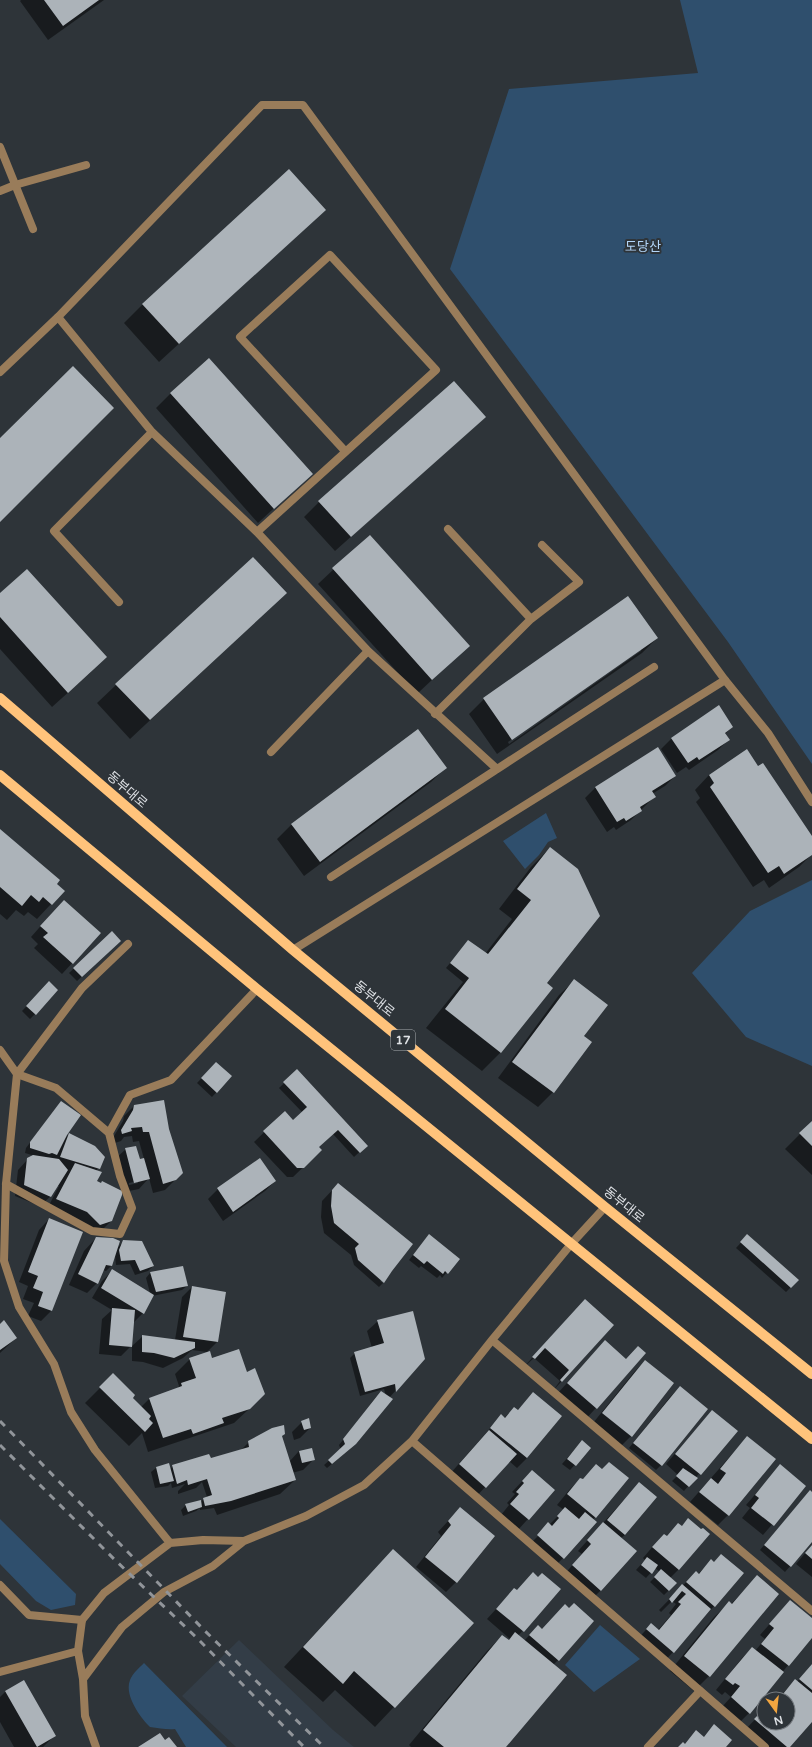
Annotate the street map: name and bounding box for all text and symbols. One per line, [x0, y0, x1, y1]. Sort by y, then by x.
park label: 도당산 [625, 239, 661, 255]
street label: 동부대로 [104, 768, 150, 812]
street label: 동부대로 [350, 978, 398, 1020]
road number: 17 [391, 1030, 415, 1050]
street label: 동부대로 [600, 1184, 648, 1226]
north arrow [756, 1691, 796, 1731]
text: N [773, 1713, 784, 1728]

